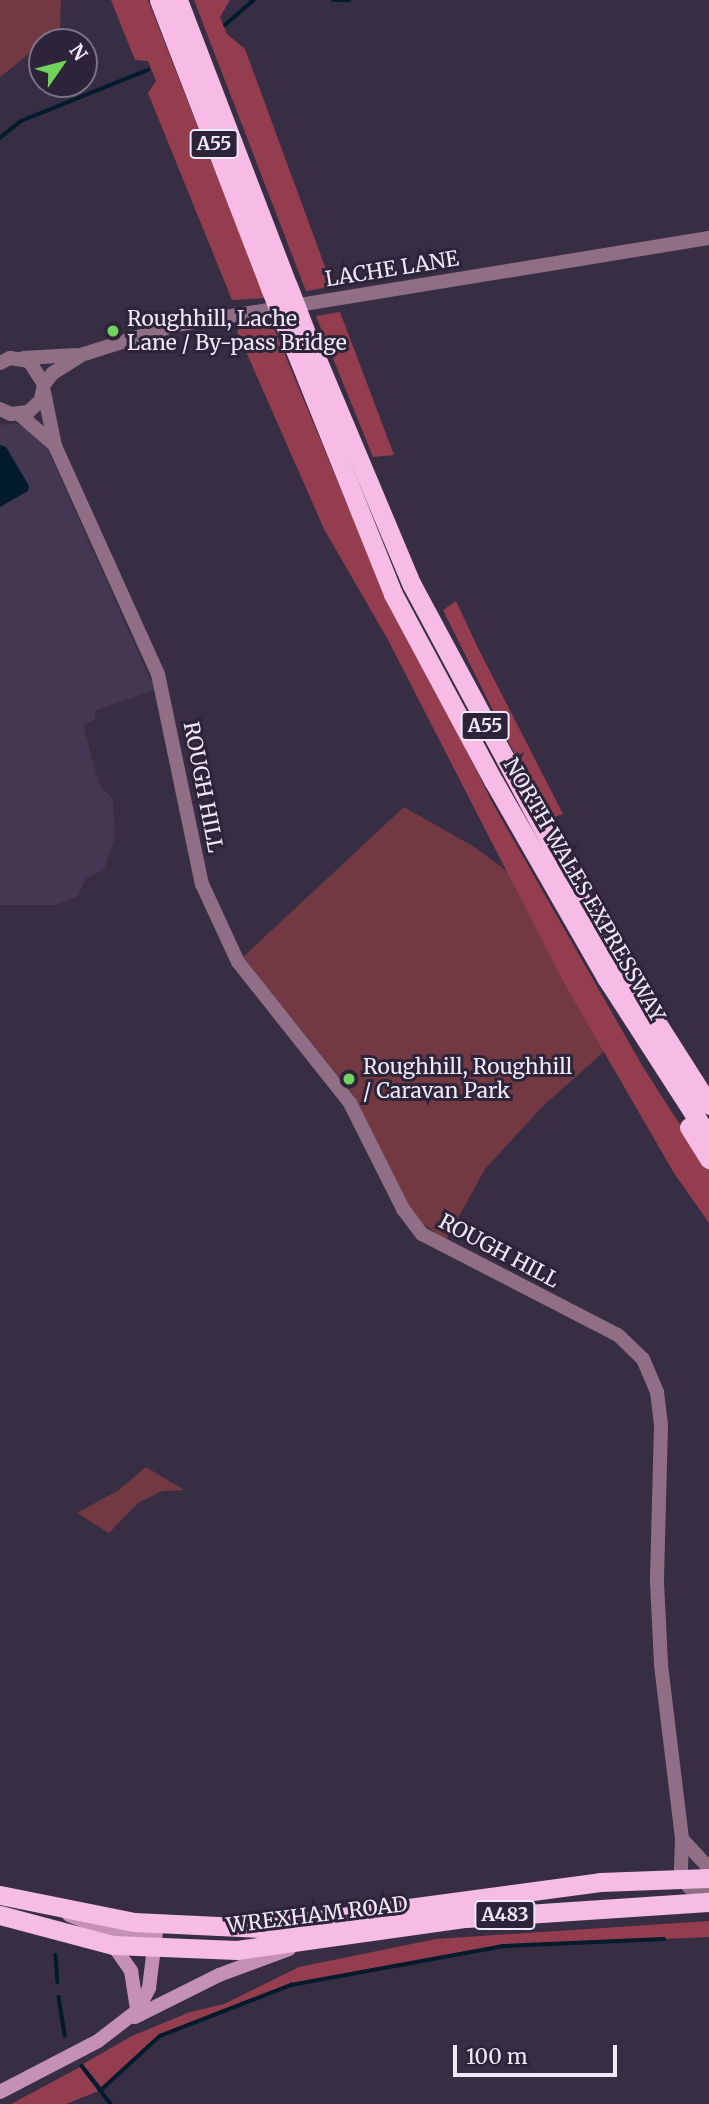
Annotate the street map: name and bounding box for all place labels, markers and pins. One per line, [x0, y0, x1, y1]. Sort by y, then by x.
place label: Roughhill, Lache Lane / By-pass Bridge [127, 306, 347, 356]
marker: Roughhill, Lache Lane / By-pass Bridge [105, 323, 121, 339]
place label: Roughhill, Roughhill / Caravan Park [363, 1054, 572, 1104]
marker: Roughhill, Roughhill / Caravan Park [341, 1071, 357, 1087]

